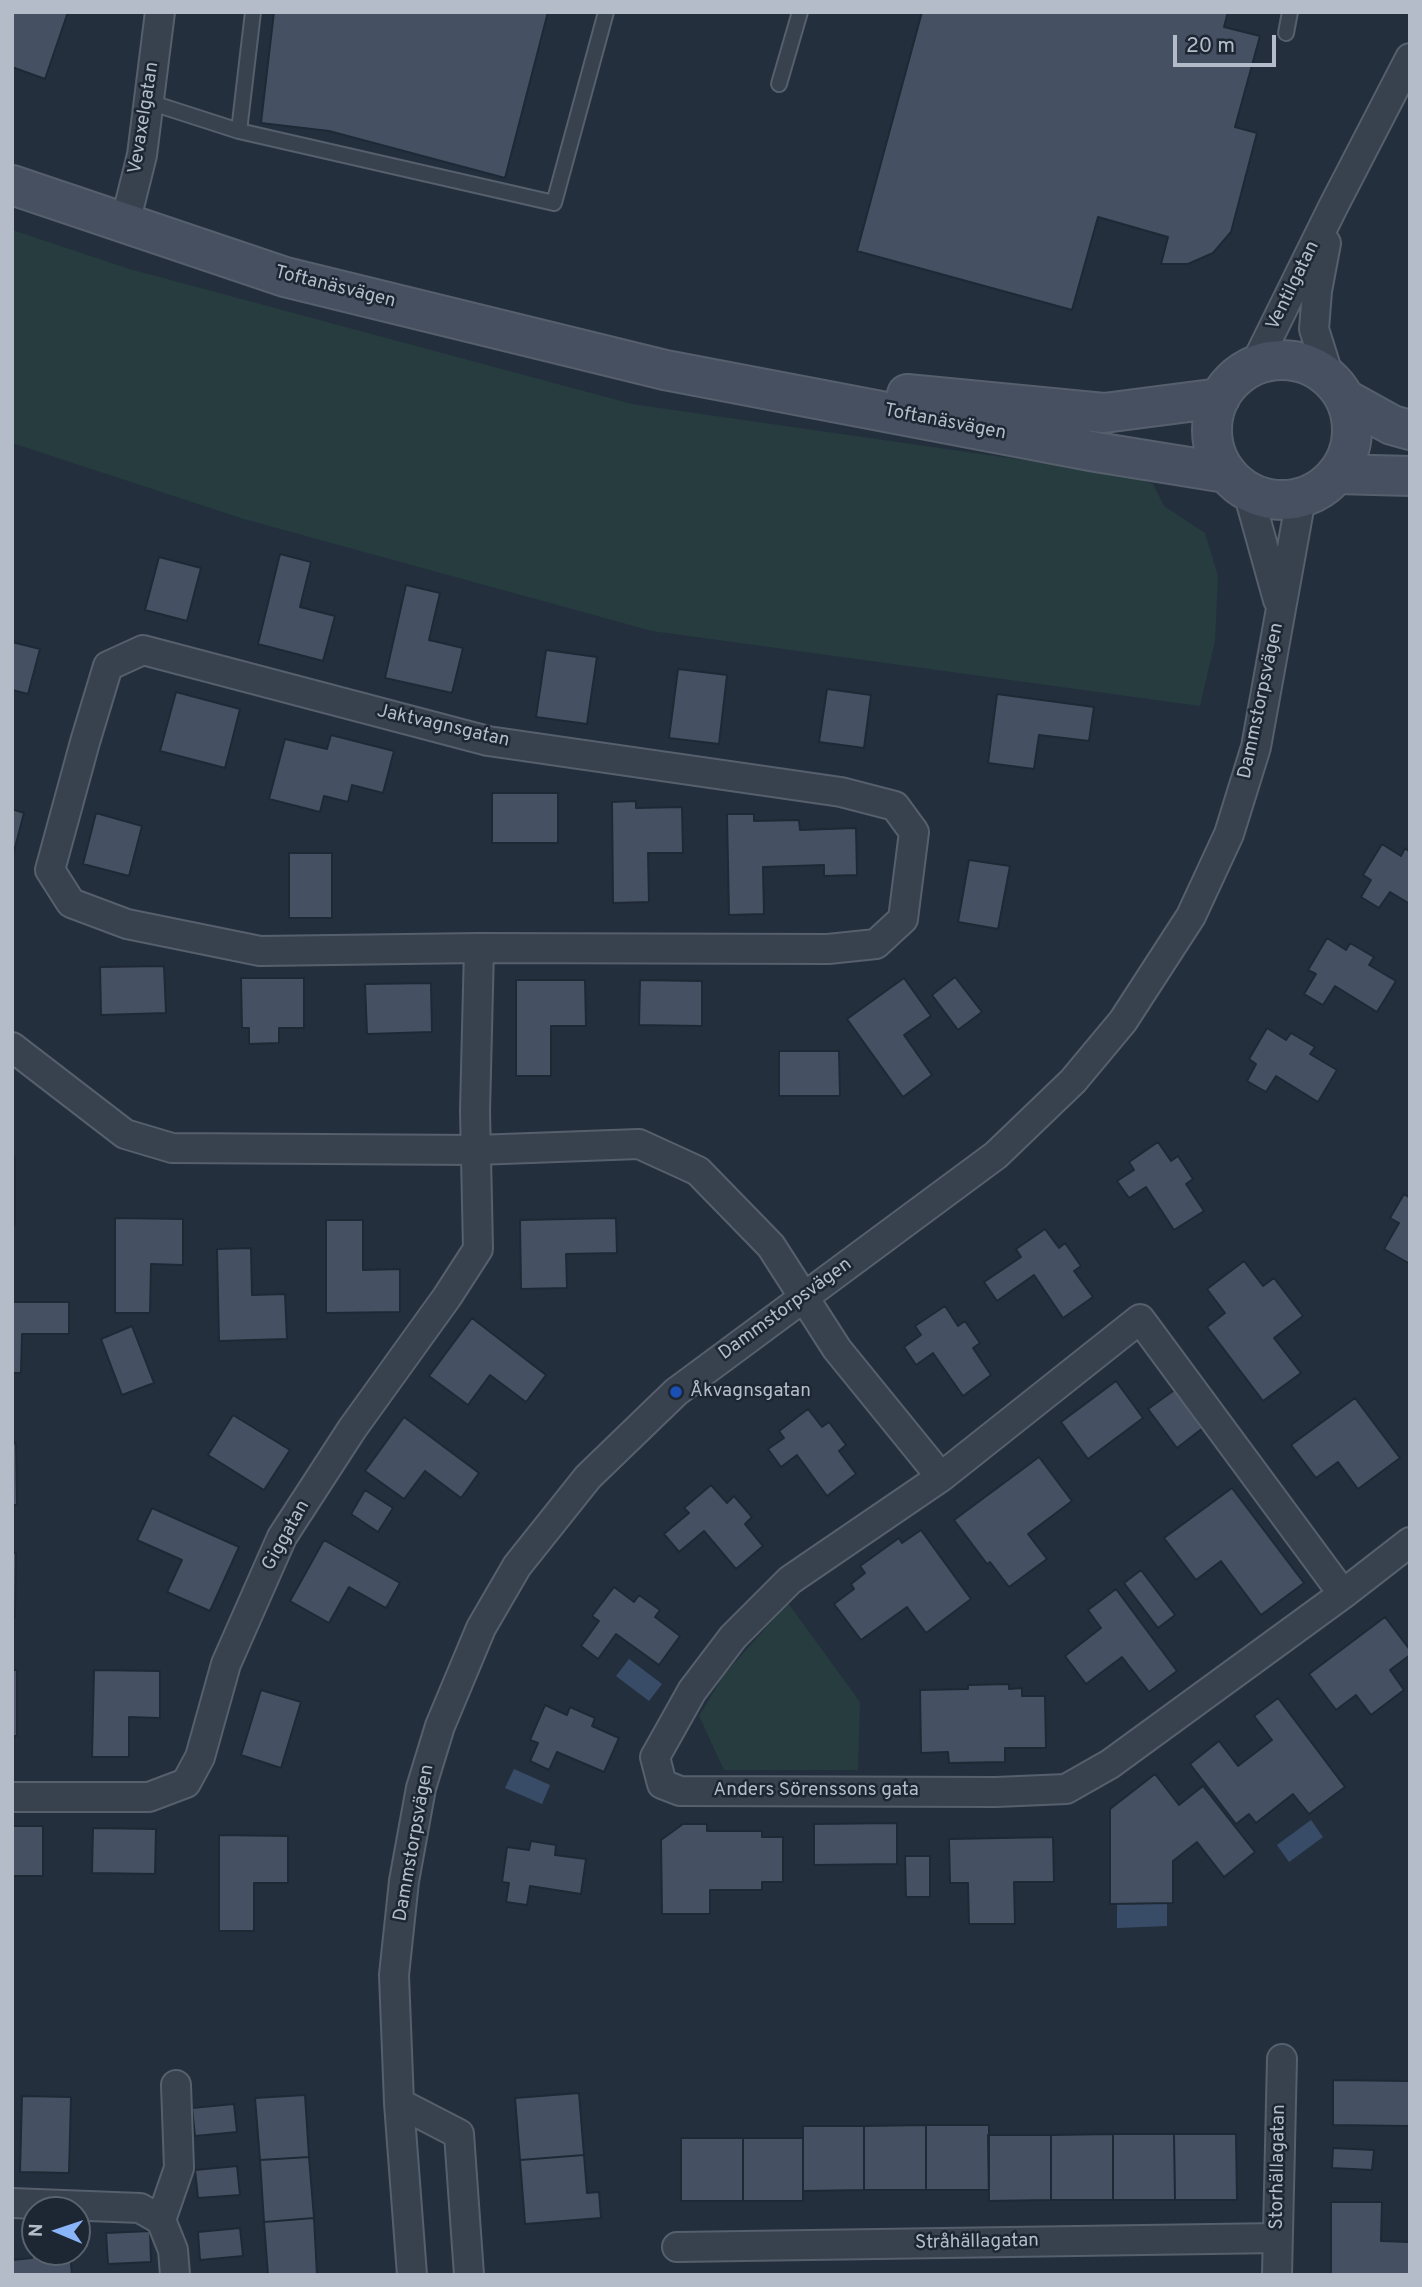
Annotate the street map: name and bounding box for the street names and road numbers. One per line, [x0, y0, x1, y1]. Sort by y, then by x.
street label: Vevaxelgatan [125, 60, 165, 176]
street label: Ventilgatan [1263, 238, 1325, 334]
street label: Toftanäsvägen [272, 262, 398, 314]
street label: Toftanäsvägen [882, 400, 1008, 446]
street label: Dammstorpsvägen [1234, 621, 1290, 781]
street label: Jaktvagnsgatan [374, 701, 512, 753]
street label: Dammstorpsvägen [715, 1254, 857, 1366]
street label: Giggatan [258, 1497, 316, 1575]
street label: Dammstorpsvägen [390, 1763, 440, 1923]
street label: Anders Sörenssons gata [713, 1780, 919, 1802]
street label: Storhällagatan [1267, 2104, 1291, 2230]
street label: Stråhällagatan [915, 2231, 1039, 2255]

